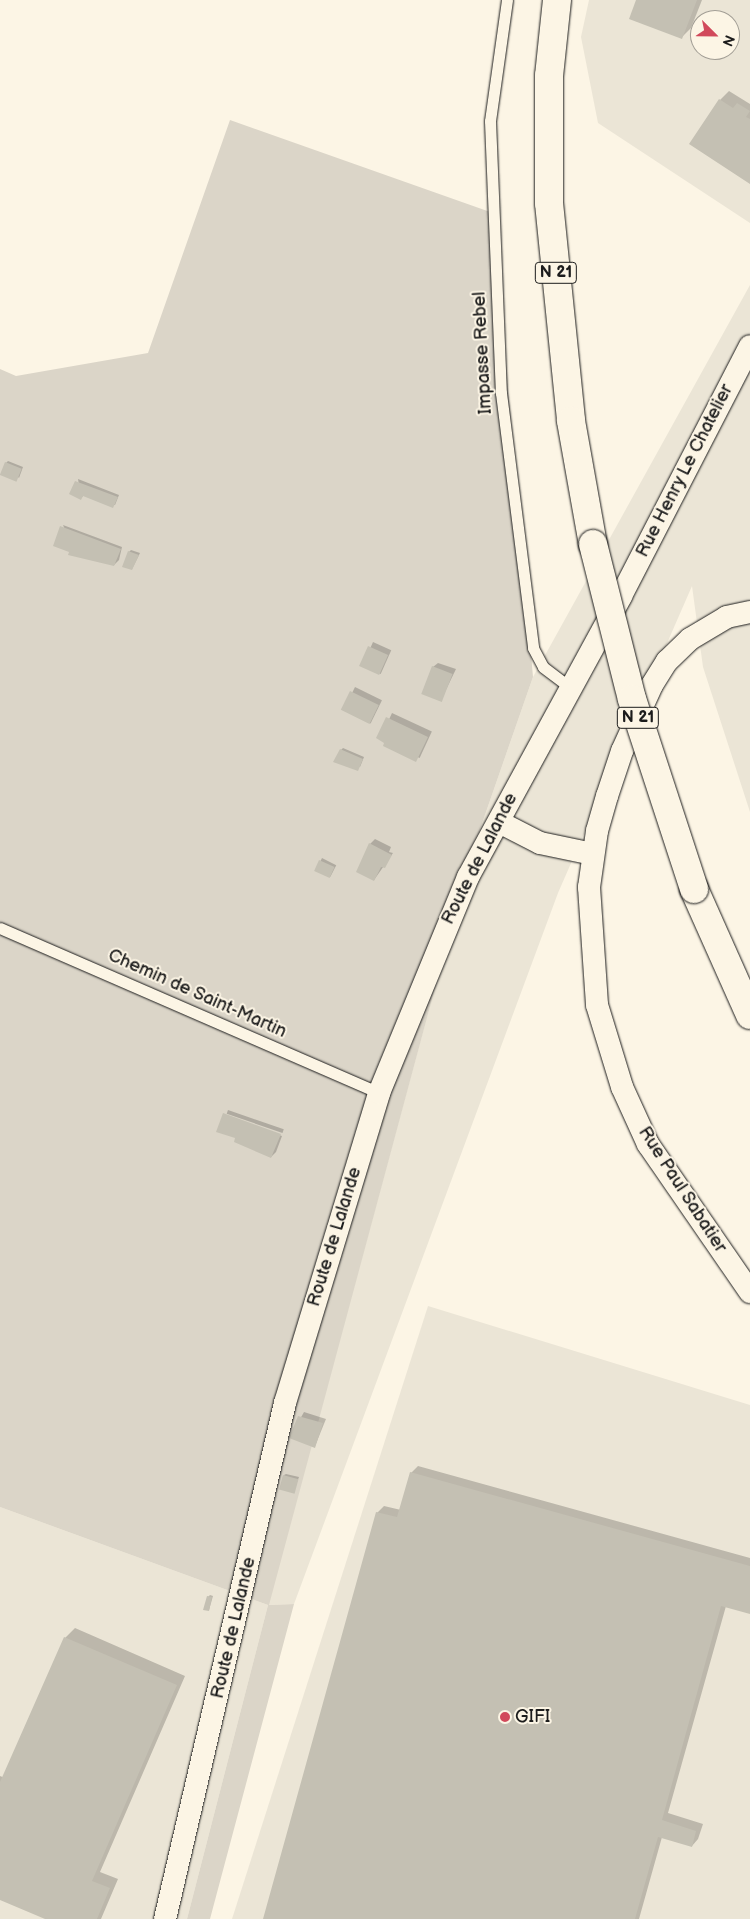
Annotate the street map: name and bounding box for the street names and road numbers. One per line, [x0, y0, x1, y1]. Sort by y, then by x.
road number: N 21 [535, 260, 577, 286]
street label: Impasse Rebel [469, 291, 497, 415]
street label: Rue Henry Le Chatelier [632, 381, 738, 561]
road number: N 21 [617, 704, 659, 731]
street label: Route de Lalande [438, 790, 522, 928]
street label: Chemin de Saint-Martin [104, 945, 290, 1043]
street label: Rue Paul Sabatier [633, 1123, 731, 1257]
street label: Route de Lalande [304, 1165, 366, 1309]
street label: Route de Lalande [207, 1555, 261, 1701]

